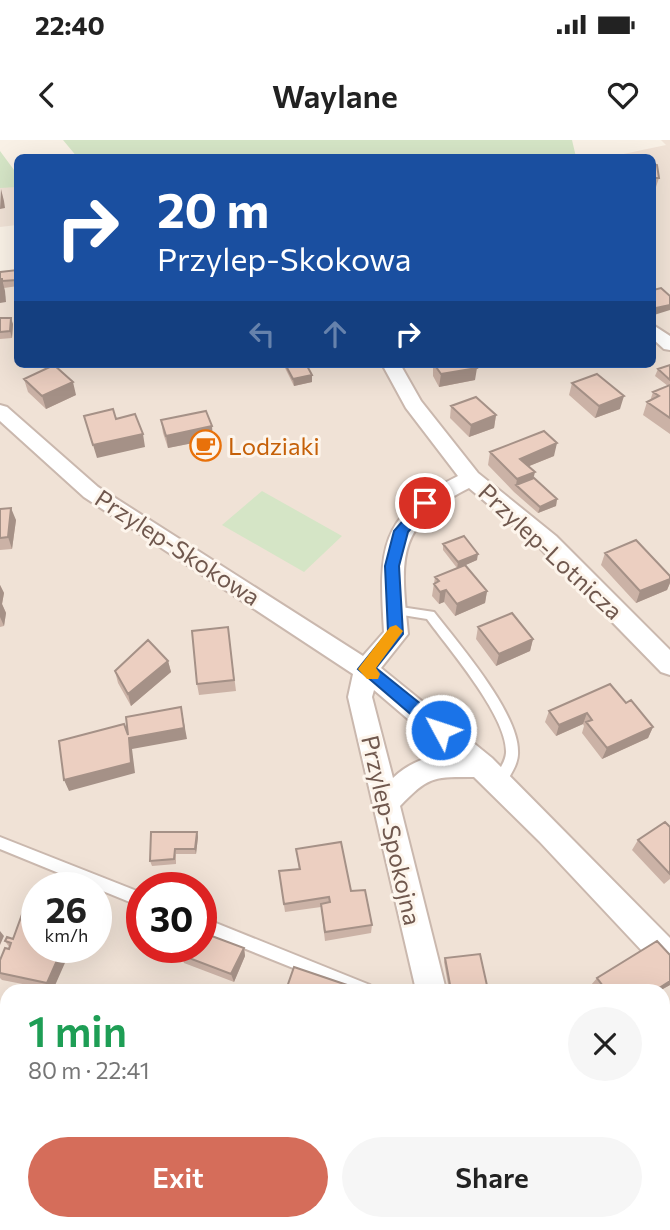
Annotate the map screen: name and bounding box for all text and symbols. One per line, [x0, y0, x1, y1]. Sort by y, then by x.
text: 22:40 [35, 9, 105, 40]
text: Waylane [272, 75, 398, 115]
icon: back [28, 76, 66, 114]
icon: heart [604, 76, 642, 114]
text: 20 m [157, 178, 269, 238]
icon: right [42, 182, 133, 273]
text: Przylep-Skokowa [157, 238, 412, 278]
icon: left [243, 315, 281, 353]
icon: ahead [316, 315, 354, 353]
icon: right [389, 315, 427, 353]
cafe icon: Lodziaki [188, 428, 222, 462]
place label: Lodziaki [228, 431, 320, 460]
pin [395, 473, 455, 533]
street label: Przylep-Lotnicza [473, 477, 629, 625]
street label: Przylep-Skokowa [90, 483, 266, 611]
icon: arrive [406, 484, 444, 522]
position arrow [404, 693, 478, 767]
street label: Przylep-Spokojna [356, 732, 428, 928]
speed limit sign: 30 [126, 872, 217, 963]
text: 26 [46, 887, 87, 930]
text: km/h [45, 924, 88, 946]
text: 1 min [28, 1004, 127, 1056]
button: close [568, 1007, 642, 1081]
text: 80 m · 22:41 [28, 1056, 150, 1084]
button: Exit [28, 1137, 328, 1217]
button: Share [342, 1137, 642, 1217]

